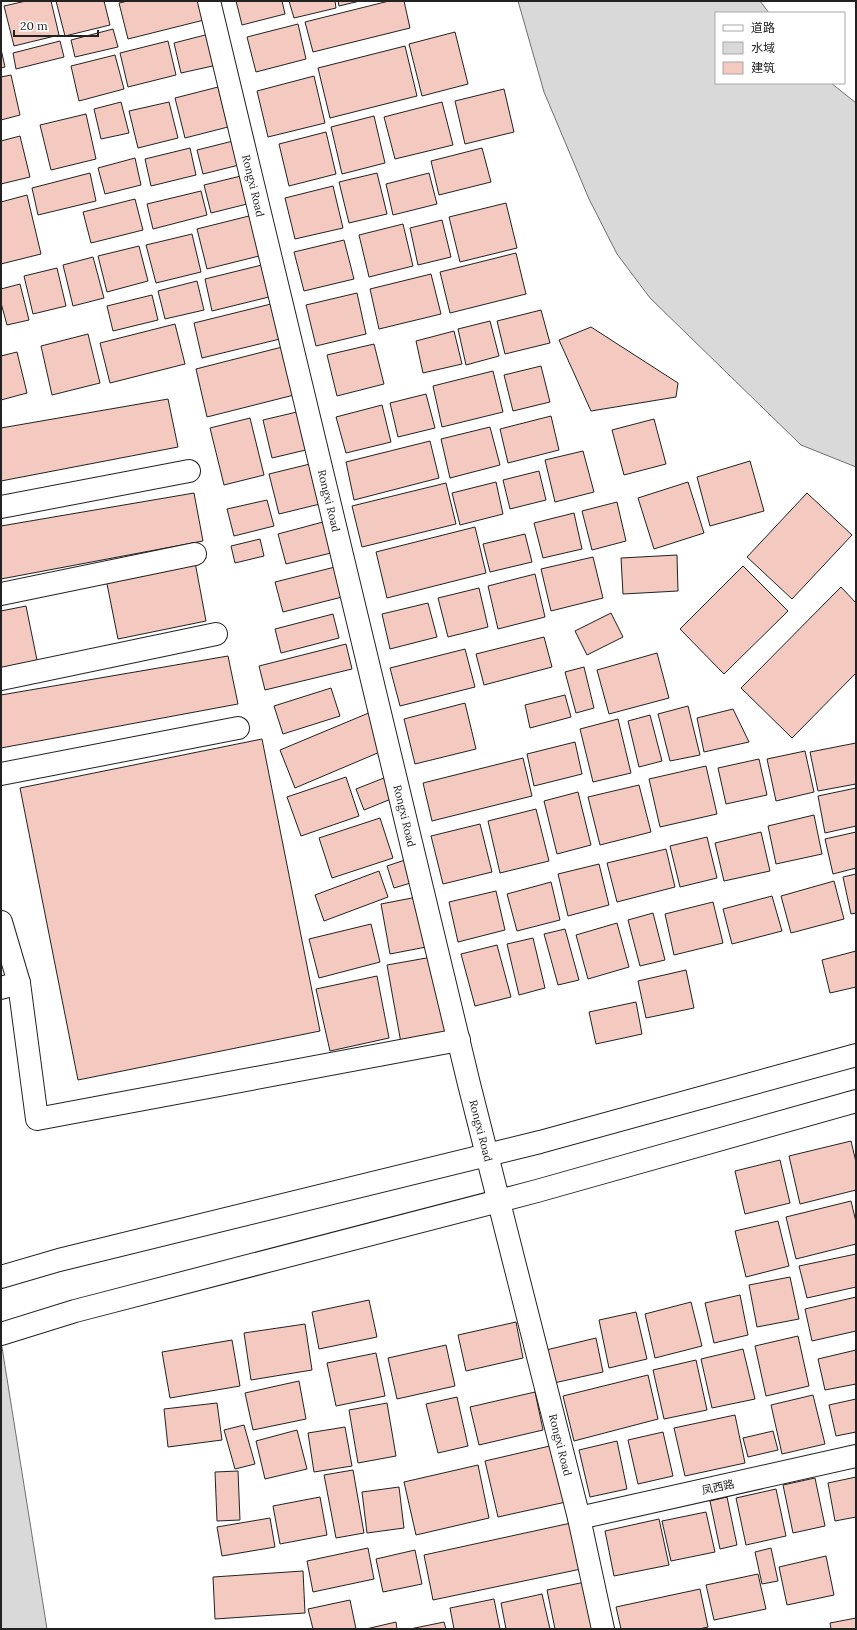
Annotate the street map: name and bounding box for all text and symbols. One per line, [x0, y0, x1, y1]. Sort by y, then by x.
scale bar [14, 12, 98, 38]
legend [715, 12, 845, 84]
text: 20 m [20, 18, 48, 33]
text: 道路 [751, 20, 775, 35]
text: 水域 [751, 40, 775, 55]
text: 建筑 [751, 60, 775, 75]
street label: Rongxi Road [239, 153, 268, 219]
street label: Rongxi Road [315, 468, 343, 534]
street label: Rongxi Road [390, 783, 419, 849]
street label: Rongxi Road [466, 1098, 496, 1164]
street label: Rongxi Road [546, 1412, 575, 1478]
street label: 凤西路 [700, 1476, 736, 1498]

